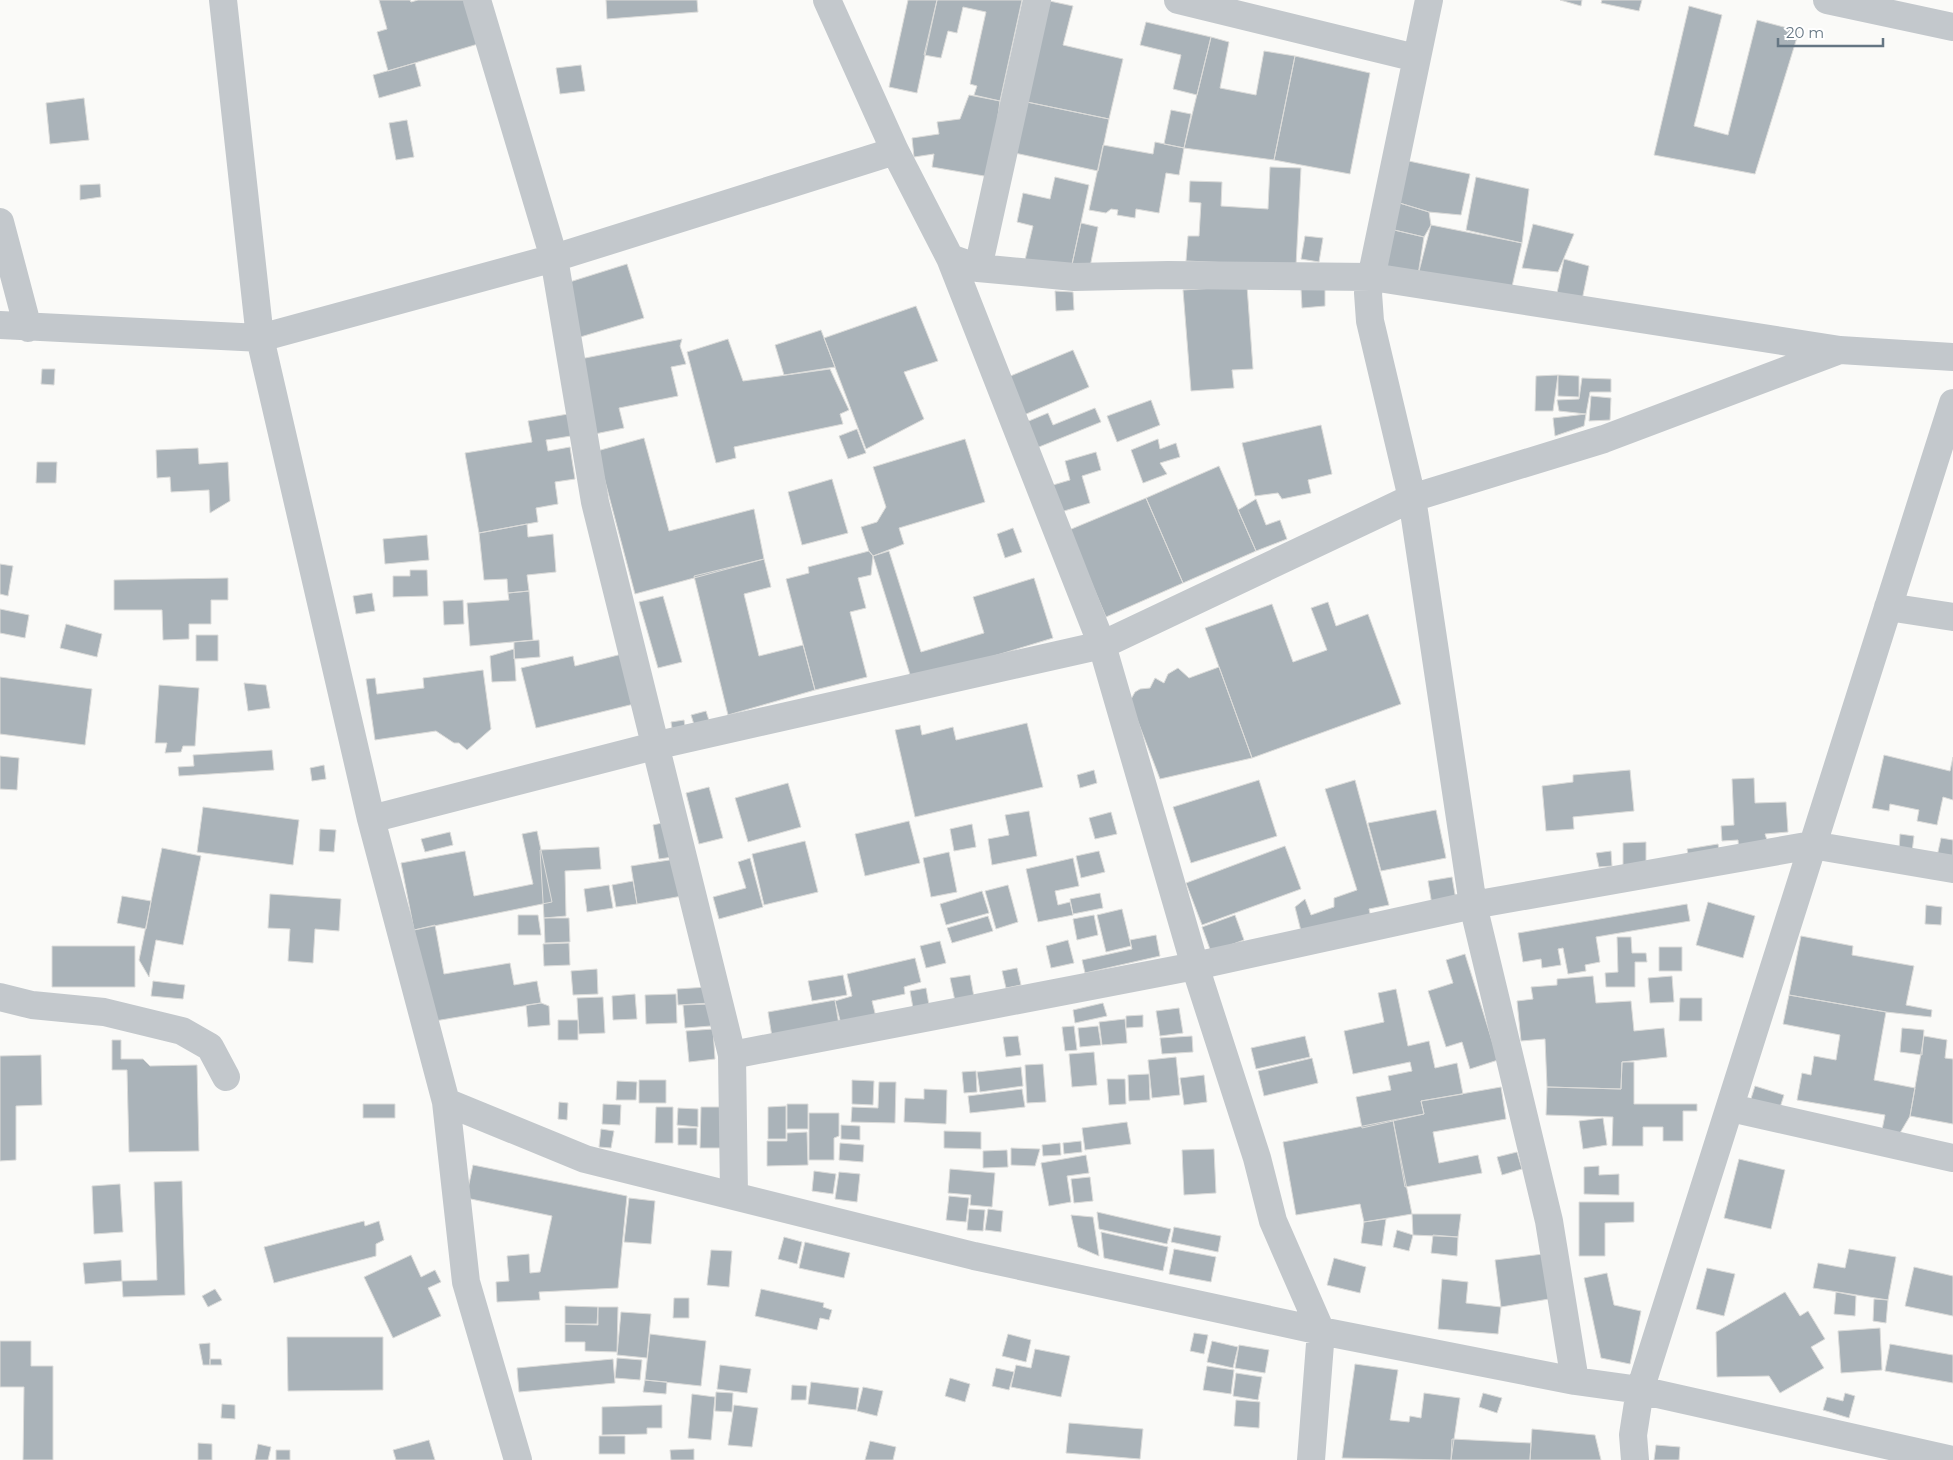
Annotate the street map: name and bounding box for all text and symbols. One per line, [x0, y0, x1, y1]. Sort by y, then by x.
scale bar [1778, 15, 1883, 47]
text: 20 m [1786, 23, 1824, 42]

